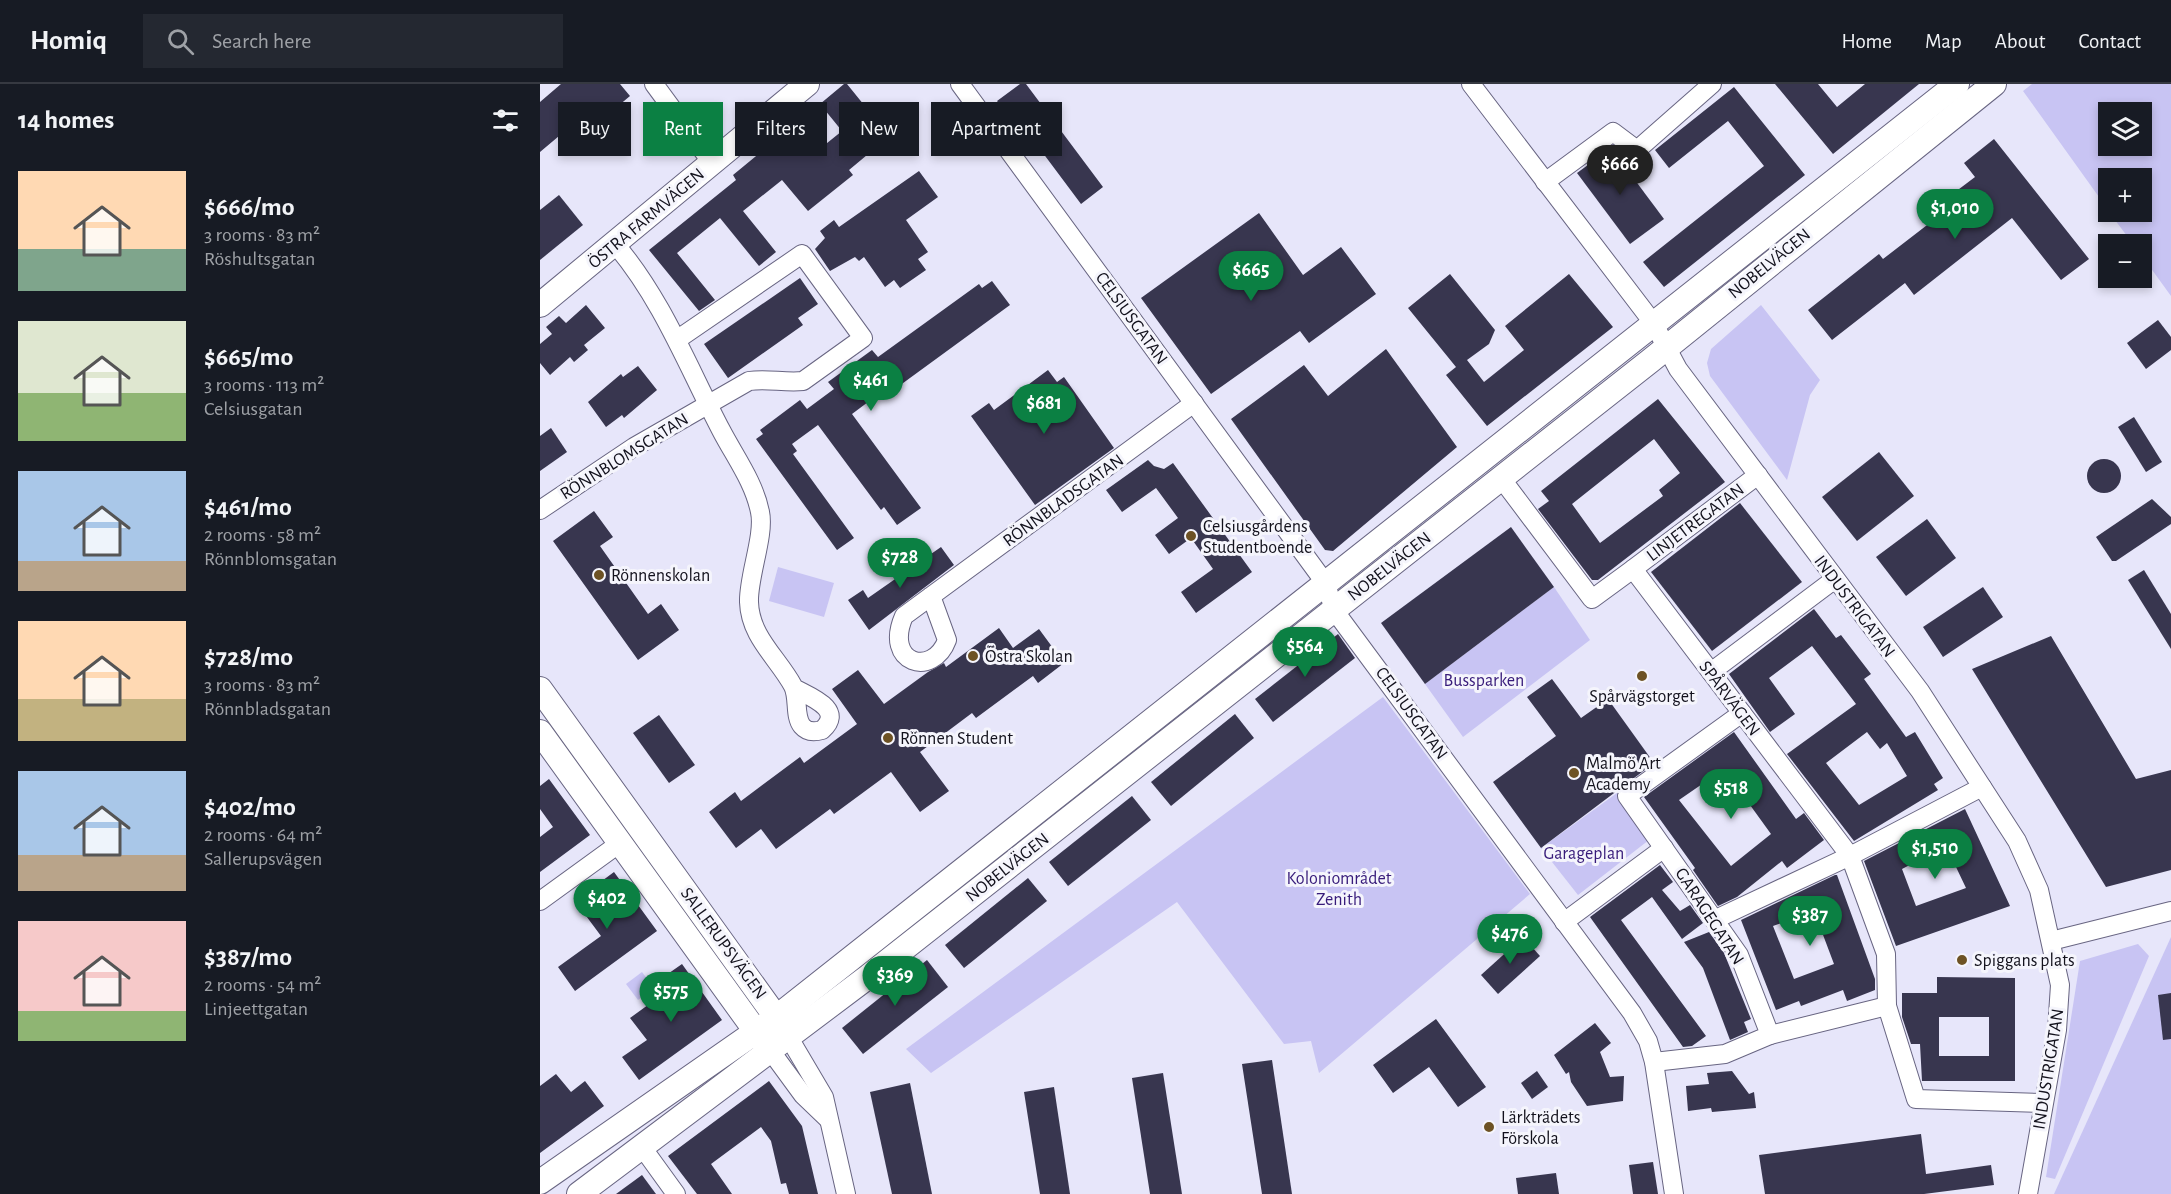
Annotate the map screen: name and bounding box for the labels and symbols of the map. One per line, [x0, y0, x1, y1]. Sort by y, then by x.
pin: $666 [1584, 145, 1656, 196]
street label: ÖSTRA FARMVÄGEN [584, 164, 708, 272]
pin: $1,010 [1906, 189, 2004, 240]
street label: NOBELVÄGEN [1724, 224, 1814, 302]
pin: $665 [1215, 251, 1287, 302]
street label: CELSIUSGATAN [1092, 269, 1171, 368]
pin: $461 [835, 361, 907, 412]
pin: $681 [1008, 384, 1080, 435]
street label: RÖNNBLOMSGATAN [556, 409, 692, 503]
street label: RÖNNBLADSGATAN [999, 450, 1127, 550]
street label: LINJETREGATAN [1644, 480, 1748, 565]
place label: Celsiusgårdens Studentboende [1203, 518, 1312, 557]
street label: NOBELVÄGEN [1343, 527, 1435, 605]
marker: Celsiusgårdens Studentboende [1184, 529, 1198, 543]
pin: $728 [864, 538, 936, 589]
street label: INDUSTRIGATAN [1810, 552, 1898, 661]
place label: Rönnenskolan [611, 567, 710, 585]
marker: Rönnenskolan [592, 568, 606, 582]
pin: $564 [1269, 627, 1341, 678]
place label: Östra Skolan [985, 646, 1073, 666]
marker: Östra Skolan [966, 649, 980, 663]
street label: SPÅRVÄGEN [1695, 656, 1765, 739]
street label: CELSIUSGATAN [1372, 664, 1451, 763]
marker: Spårvägstorget [1635, 669, 1649, 683]
park label: Bussparken [1444, 672, 1524, 690]
place label: Spårvägstorget [1589, 688, 1695, 706]
place label: Rönnen Student [900, 730, 1013, 748]
marker: Rönnen Student [881, 731, 895, 745]
place label: Malmö Art Academy [1586, 755, 1661, 794]
marker: Malmö Art Academy [1567, 766, 1581, 780]
pin: $518 [1695, 769, 1767, 820]
street label: NOBELVÄGEN [961, 828, 1053, 906]
pin: $1,510 [1886, 829, 1984, 880]
park label: Garageplan [1544, 845, 1624, 863]
street label: GARAGEGATAN [1671, 865, 1747, 968]
park label: Koloniområdet Zenith [1286, 870, 1392, 909]
pin: $402 [571, 879, 643, 930]
street label: SALLERUPSVÄGEN [677, 883, 771, 1003]
pin: $387 [1774, 896, 1846, 947]
pin: $476 [1474, 914, 1546, 965]
place label: Spiggans plats [1974, 952, 2075, 970]
marker: Spiggans plats [1955, 953, 1969, 967]
pin: $369 [859, 956, 931, 1007]
pin: $575 [635, 972, 707, 1023]
street label: INDUSTRIGATAN [2031, 1007, 2067, 1131]
place label: Lärkträdets Förskola [1501, 1109, 1580, 1148]
marker: Lärkträdets Förskola [1482, 1120, 1496, 1134]

